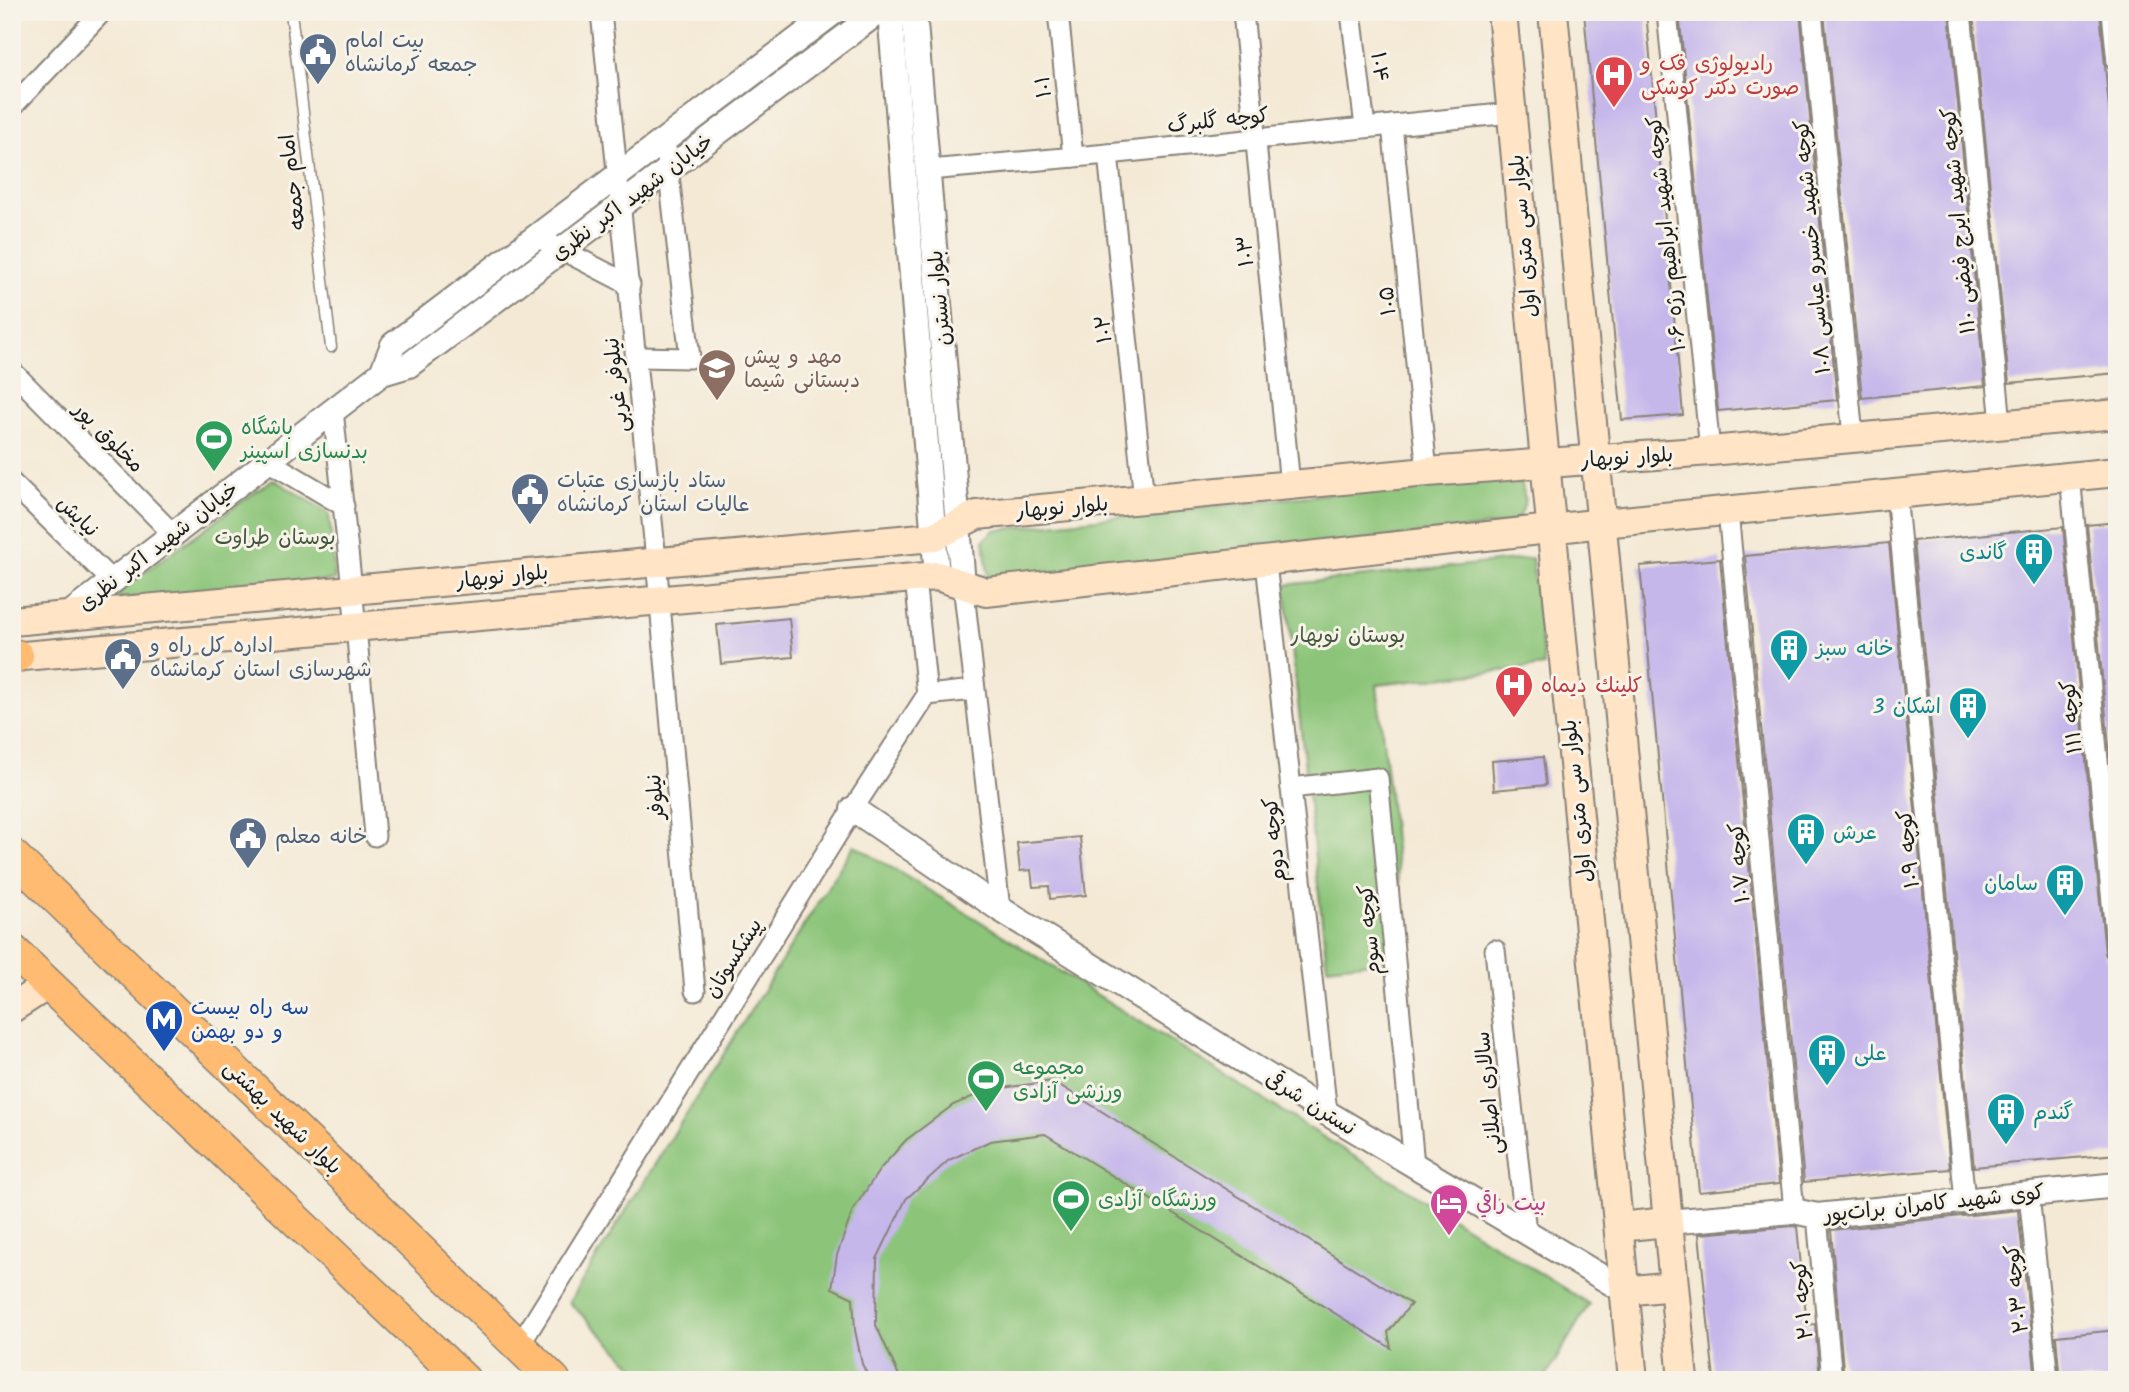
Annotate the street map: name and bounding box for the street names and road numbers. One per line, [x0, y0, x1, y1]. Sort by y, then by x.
street label: ۱۰۴ [1360, 50, 1397, 84]
street label: ۱۰۱ [1027, 74, 1062, 100]
street label: کوچه گلبرگ [1166, 100, 1271, 143]
street label: کوچه شهید ایرج فیضی ۱۱۰ [1933, 106, 1986, 335]
street label: کوچه شهید ابراهیم رژه ۱۰۶ [1639, 114, 1696, 353]
street label: کوچه شهید خسرو عباسی ۱۰۸ [1786, 118, 1841, 376]
street label: خیابان شهید اکبر نظری [545, 126, 721, 270]
street label: امام جمعه [271, 132, 316, 232]
street label: بلوار سی متری اول [1501, 153, 1548, 319]
street label: ۱۰۳ [1229, 234, 1264, 268]
street label: بلوار نسترن [920, 249, 961, 347]
street label: ۱۰۵ [1371, 285, 1406, 317]
street label: ۱۰۲ [1087, 313, 1122, 345]
street label: نیلوفر غربی [596, 336, 639, 434]
street label: مخلوق پور [63, 393, 151, 481]
street label: بلوار نوبهار [1579, 439, 1674, 478]
street label: خیابان شهید اکبر نظری [71, 474, 246, 621]
street label: نیایش [48, 488, 106, 546]
street label: بلوار نوبهار [1014, 488, 1110, 529]
street label: بلوار نوبهار [453, 556, 550, 599]
street label: کوچه ۱۱۱ [2052, 678, 2093, 755]
street label: بلوار سی متری اول [1554, 718, 1603, 884]
street label: نیلوفر [638, 773, 675, 823]
street label: کوچه دوم [1255, 796, 1296, 884]
street label: کوچه ۱۰۹ [1889, 808, 1930, 890]
street label: کوچه ۱۰۷ [1721, 821, 1760, 904]
street label: کوچه سوم [1350, 883, 1391, 977]
street label: پیشکسوتان [697, 912, 772, 1005]
street label: سالاری اصلانی [1467, 1030, 1512, 1156]
street label: بلوار شهید بهشتی [215, 1053, 349, 1183]
street label: نسترن شرقی [1258, 1063, 1362, 1145]
street label: کوی شهید کامران برات‌پور [1820, 1176, 2046, 1233]
street label: کوچه ۲۰۳ [1996, 1243, 2039, 1335]
street label: کوچه ۲۰۱ [1784, 1259, 1823, 1341]

